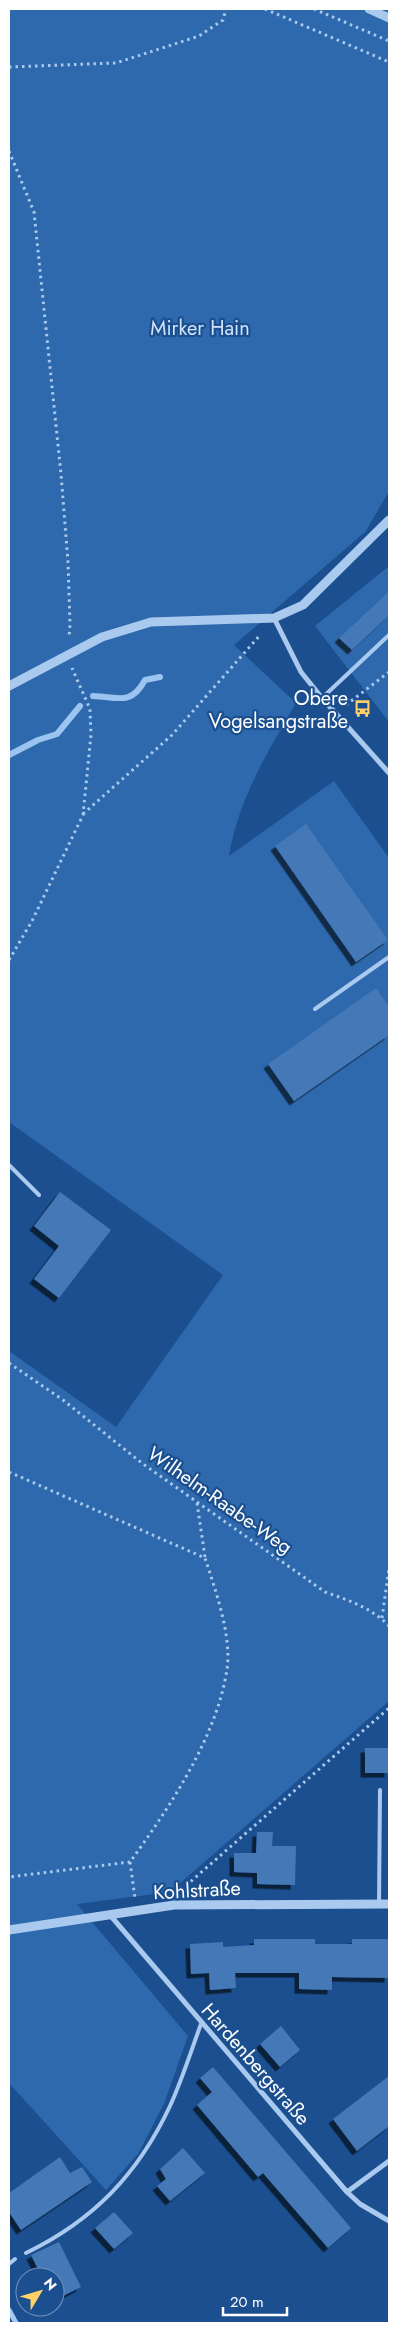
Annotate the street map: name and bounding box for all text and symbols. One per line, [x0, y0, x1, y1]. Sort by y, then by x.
park label: Mirker Hain [150, 314, 250, 343]
place label: Obere Vogelsangstraße [209, 684, 348, 736]
bus stop icon: Obere Vogelsangstraße [352, 699, 372, 719]
street label: Wilhelm-Raabe-Weg [141, 1439, 298, 1561]
street label: Kohlstraße [152, 1874, 242, 1907]
street label: Hardenbergstraße [194, 1997, 317, 2132]
north arrow [15, 2267, 65, 2317]
text: N [39, 2273, 62, 2295]
scale bar [223, 2284, 287, 2316]
text: 20 m [230, 2291, 264, 2313]

